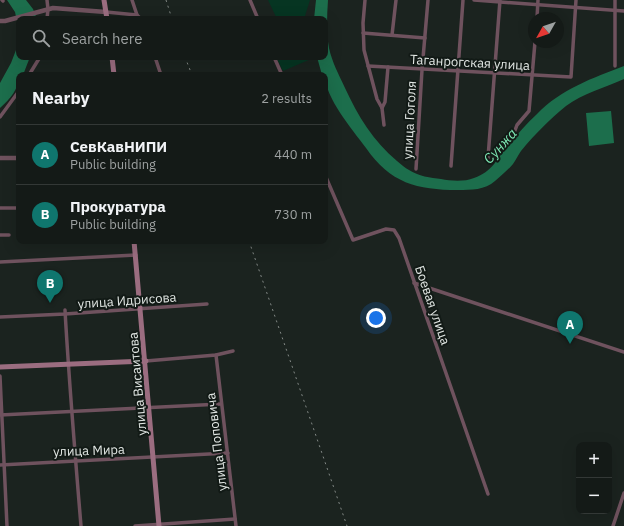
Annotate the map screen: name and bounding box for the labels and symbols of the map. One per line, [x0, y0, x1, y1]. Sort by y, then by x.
north arrow [528, 12, 564, 48]
street label: Таганрогская улица [409, 51, 531, 74]
street label: улица Гоголя [399, 80, 420, 160]
water label: Сунжа [479, 125, 521, 167]
street label: Боевая улица [411, 263, 454, 347]
pin: B [37, 270, 63, 303]
street label: улица Идрисова [77, 289, 177, 312]
your location [366, 308, 386, 328]
pin: A [557, 311, 583, 344]
street label: улица Висаитова [125, 332, 150, 436]
street label: улица Поповича [202, 392, 231, 492]
street label: улица Мира [53, 441, 125, 460]

